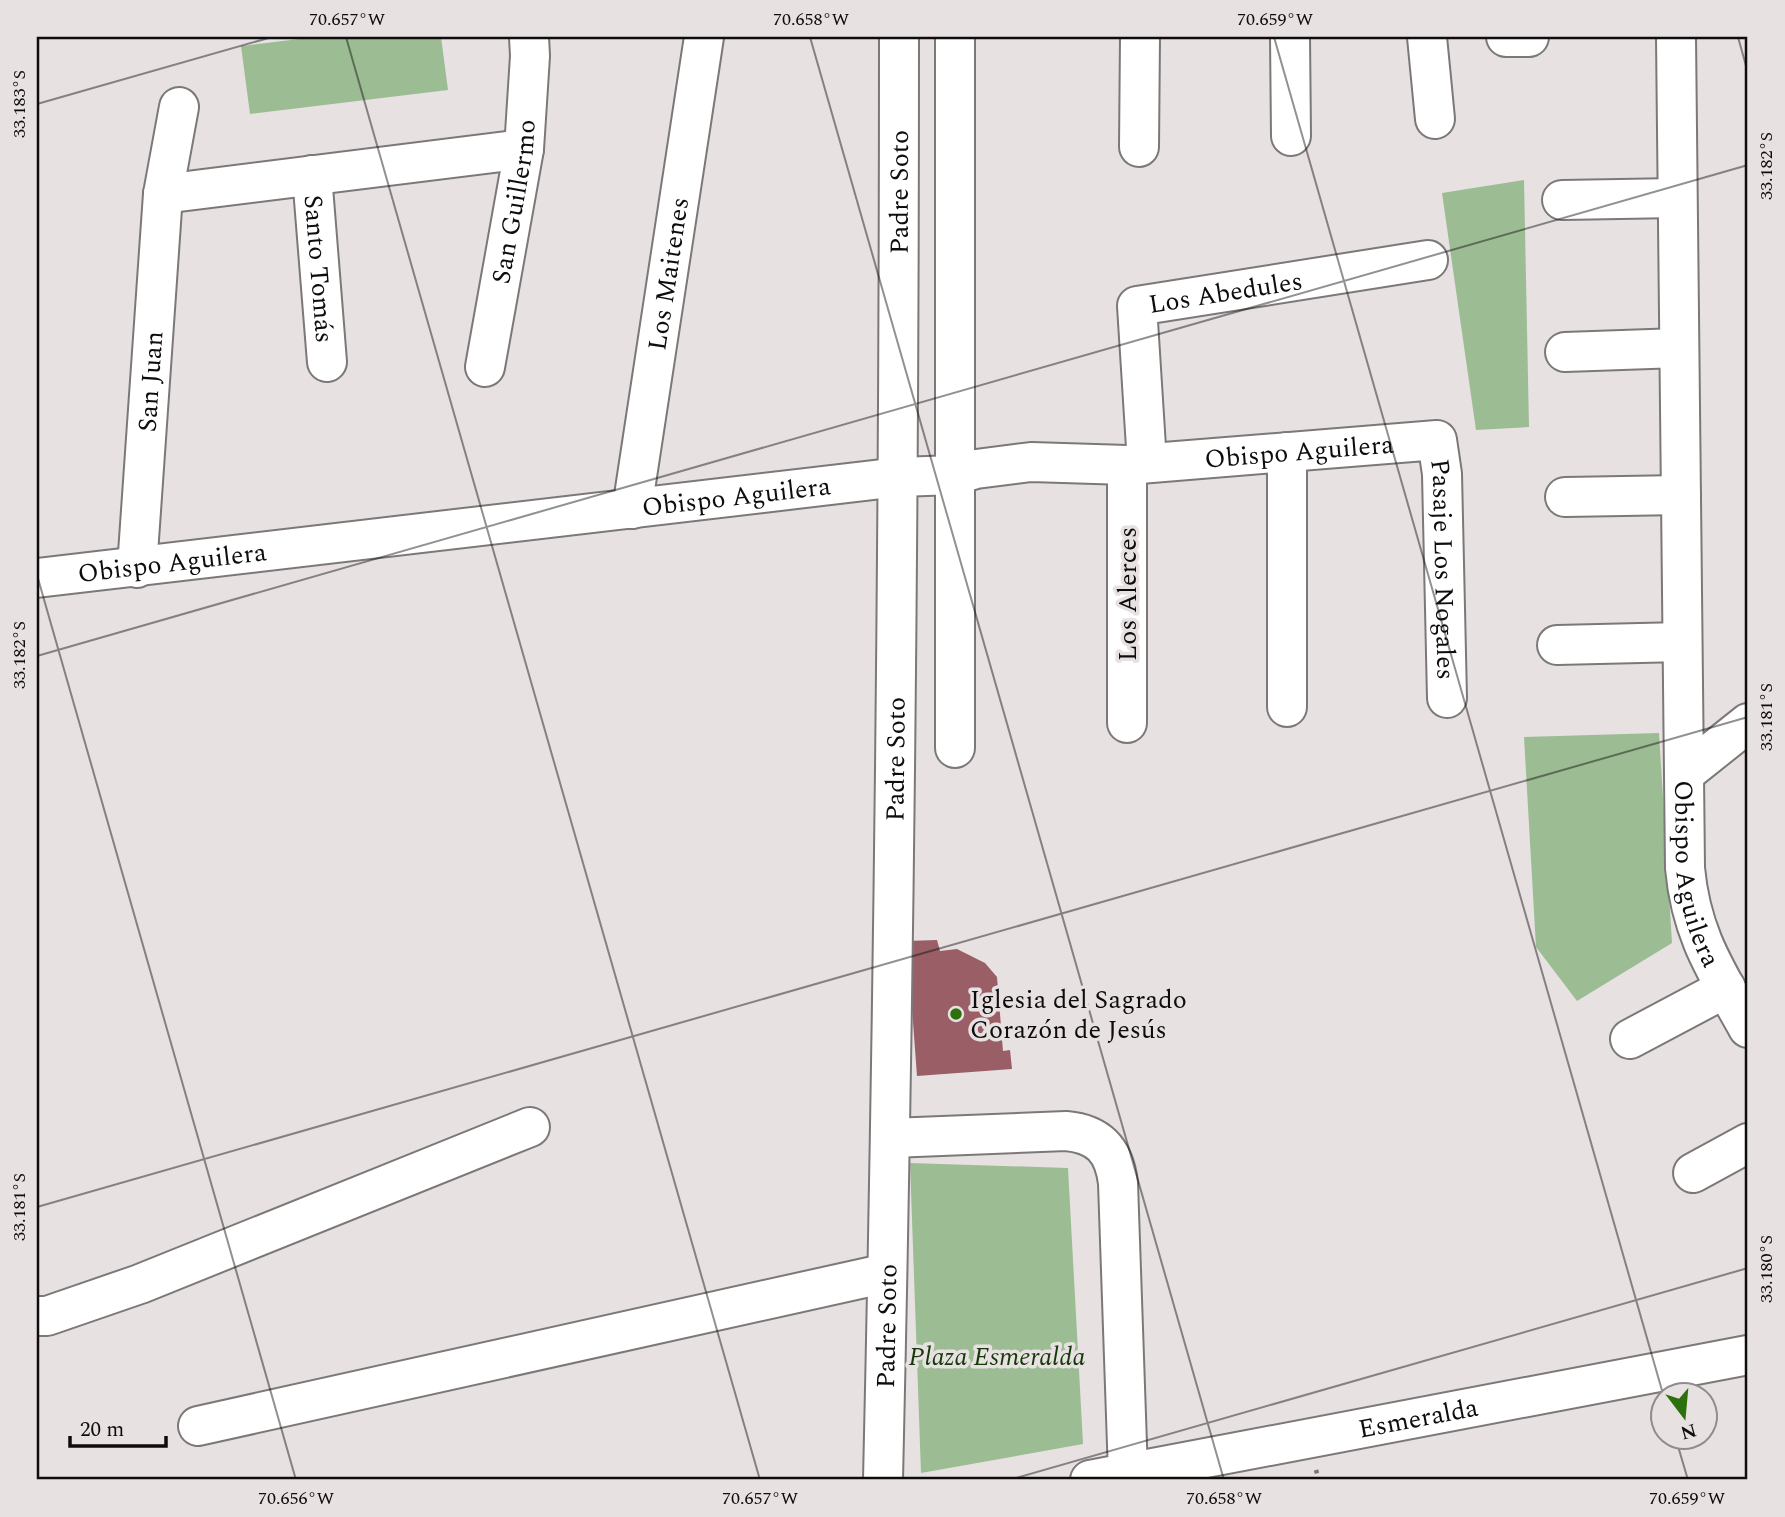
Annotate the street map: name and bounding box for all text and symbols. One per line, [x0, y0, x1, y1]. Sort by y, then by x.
text: 70.657°W [309, 6, 385, 33]
text: 70.658°W [773, 6, 849, 33]
text: 70.659°W [1237, 6, 1313, 33]
text: 33.183°S [6, 70, 33, 138]
street label: San Guillermo [481, 118, 547, 287]
street label: Padre Soto [880, 130, 920, 254]
text: 33.182°S [1753, 132, 1780, 200]
street label: Santo Tomás [293, 193, 344, 344]
street label: Los Maitenes [637, 194, 700, 353]
street label: Los Abedules [1146, 261, 1305, 325]
street label: San Juan [128, 330, 174, 433]
street label: Obispo Aguilera [1203, 425, 1396, 480]
street label: Pasaje Los Nogales [1419, 456, 1466, 680]
street label: Obispo Aguilera [640, 466, 833, 528]
street label: Los Alerces [1108, 527, 1148, 661]
street label: Obispo Aguilera [76, 532, 269, 594]
text: 33.182°S [6, 621, 33, 689]
text: 33.181°S [1753, 683, 1780, 751]
street label: Padre Soto [875, 697, 917, 822]
street label: Obispo Aguilera [1663, 780, 1731, 975]
place label: Iglesia del Sagrado Corazón de Jesús [970, 980, 1187, 1050]
marker: Iglesia del Sagrado Corazón de Jesús [948, 1006, 964, 1022]
text: 33.181°S [6, 1173, 33, 1241]
text: 33.180°S [1753, 1235, 1780, 1303]
street label: Padre Soto [866, 1263, 909, 1389]
park label: Plaza Esmeralda [909, 1337, 1085, 1377]
north arrow [1648, 1380, 1718, 1450]
street label: Esmeralda [1355, 1388, 1482, 1450]
scale bar [70, 1405, 166, 1449]
text: 20 m [80, 1414, 124, 1446]
text: N [1677, 1415, 1700, 1447]
text: 70.656°W [258, 1485, 334, 1512]
text: 70.657°W [722, 1485, 798, 1512]
text: 70.658°W [1186, 1485, 1262, 1512]
text: 70.659°W [1649, 1485, 1725, 1512]

